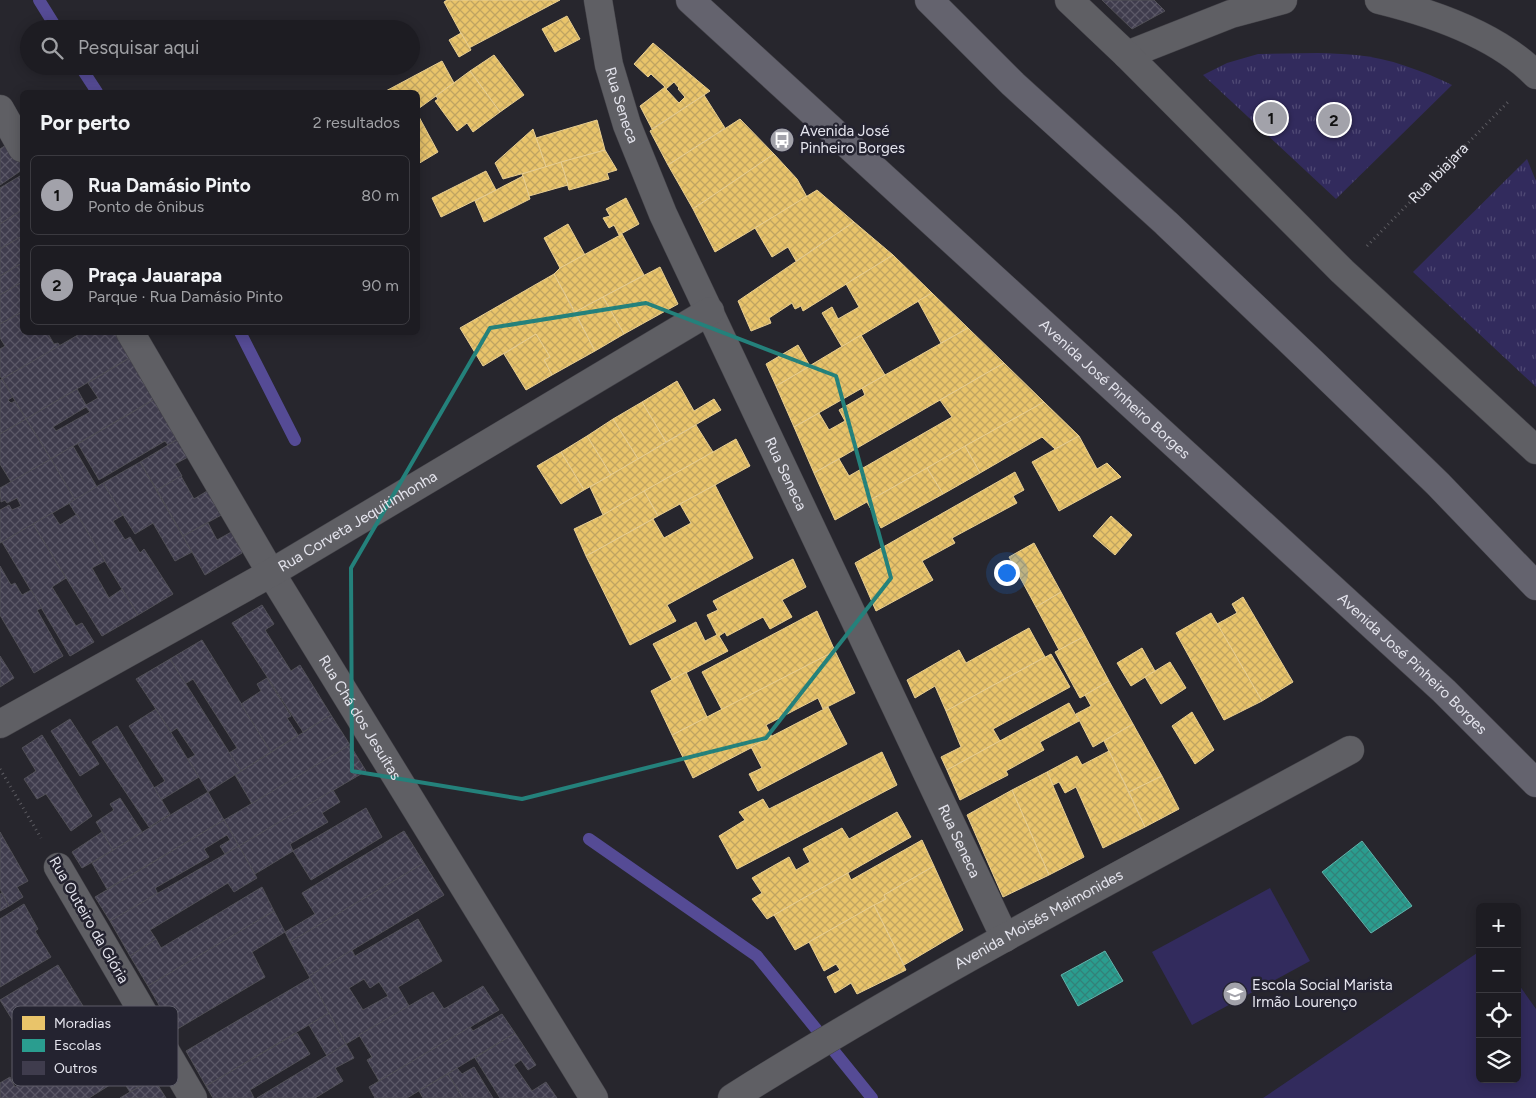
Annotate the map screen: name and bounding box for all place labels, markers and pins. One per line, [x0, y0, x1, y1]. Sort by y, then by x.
pin: 1 [1255, 99, 1287, 137]
pin: 2 [1318, 101, 1350, 139]
place label: Avenida José Pinheiro Borges [800, 122, 905, 157]
bus stop icon: Avenida José Pinheiro Borges [769, 127, 795, 153]
place label: Escola Social Marista Irmão Lourenço [1252, 976, 1393, 1011]
school or university icon: Escola Social Marista Irmão Lourenço [1222, 981, 1248, 1007]

